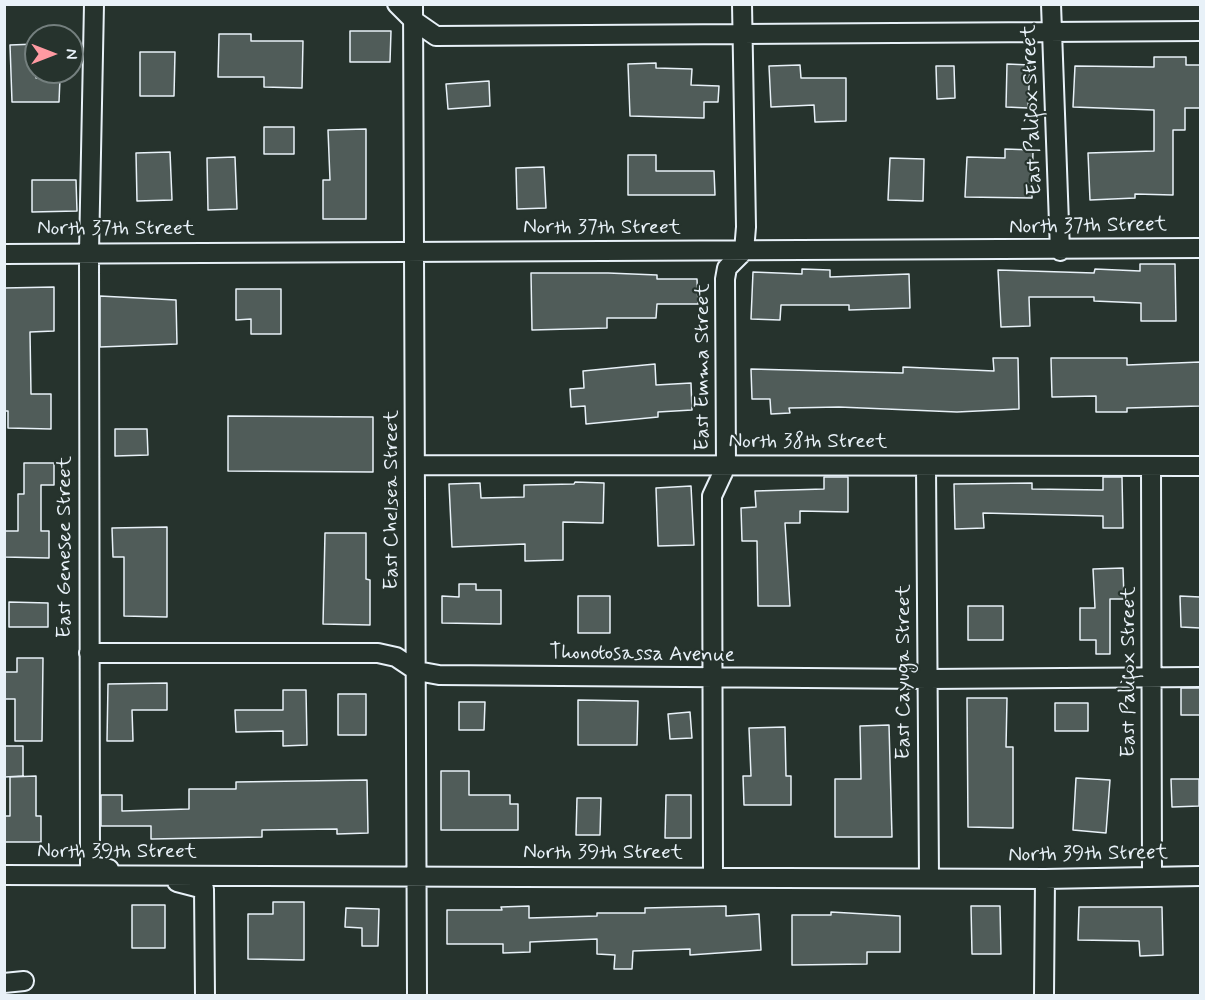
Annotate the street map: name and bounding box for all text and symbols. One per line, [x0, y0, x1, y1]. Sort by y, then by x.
north arrow [24, 24, 84, 84]
street label: East Palifox Street [1017, 24, 1049, 196]
text: N [60, 49, 81, 59]
street label: North 37th Street [1009, 213, 1167, 241]
street label: North 37th Street [523, 216, 681, 242]
street label: North 37th Street [37, 217, 195, 243]
street label: East Emma Street [691, 283, 717, 451]
street label: East Chelsea Street [380, 410, 406, 590]
street label: North 38th Street [729, 430, 887, 456]
street label: East Genesee Street [53, 456, 79, 638]
street label: East Cayuga Street [892, 584, 918, 760]
street label: East Palifox Street [1117, 586, 1143, 758]
street label: Thonotosassa Avenue [549, 641, 735, 669]
street label: North 39th Street [37, 840, 197, 866]
street label: North 39th Street [523, 841, 683, 867]
street label: North 39th Street [1008, 841, 1168, 869]

